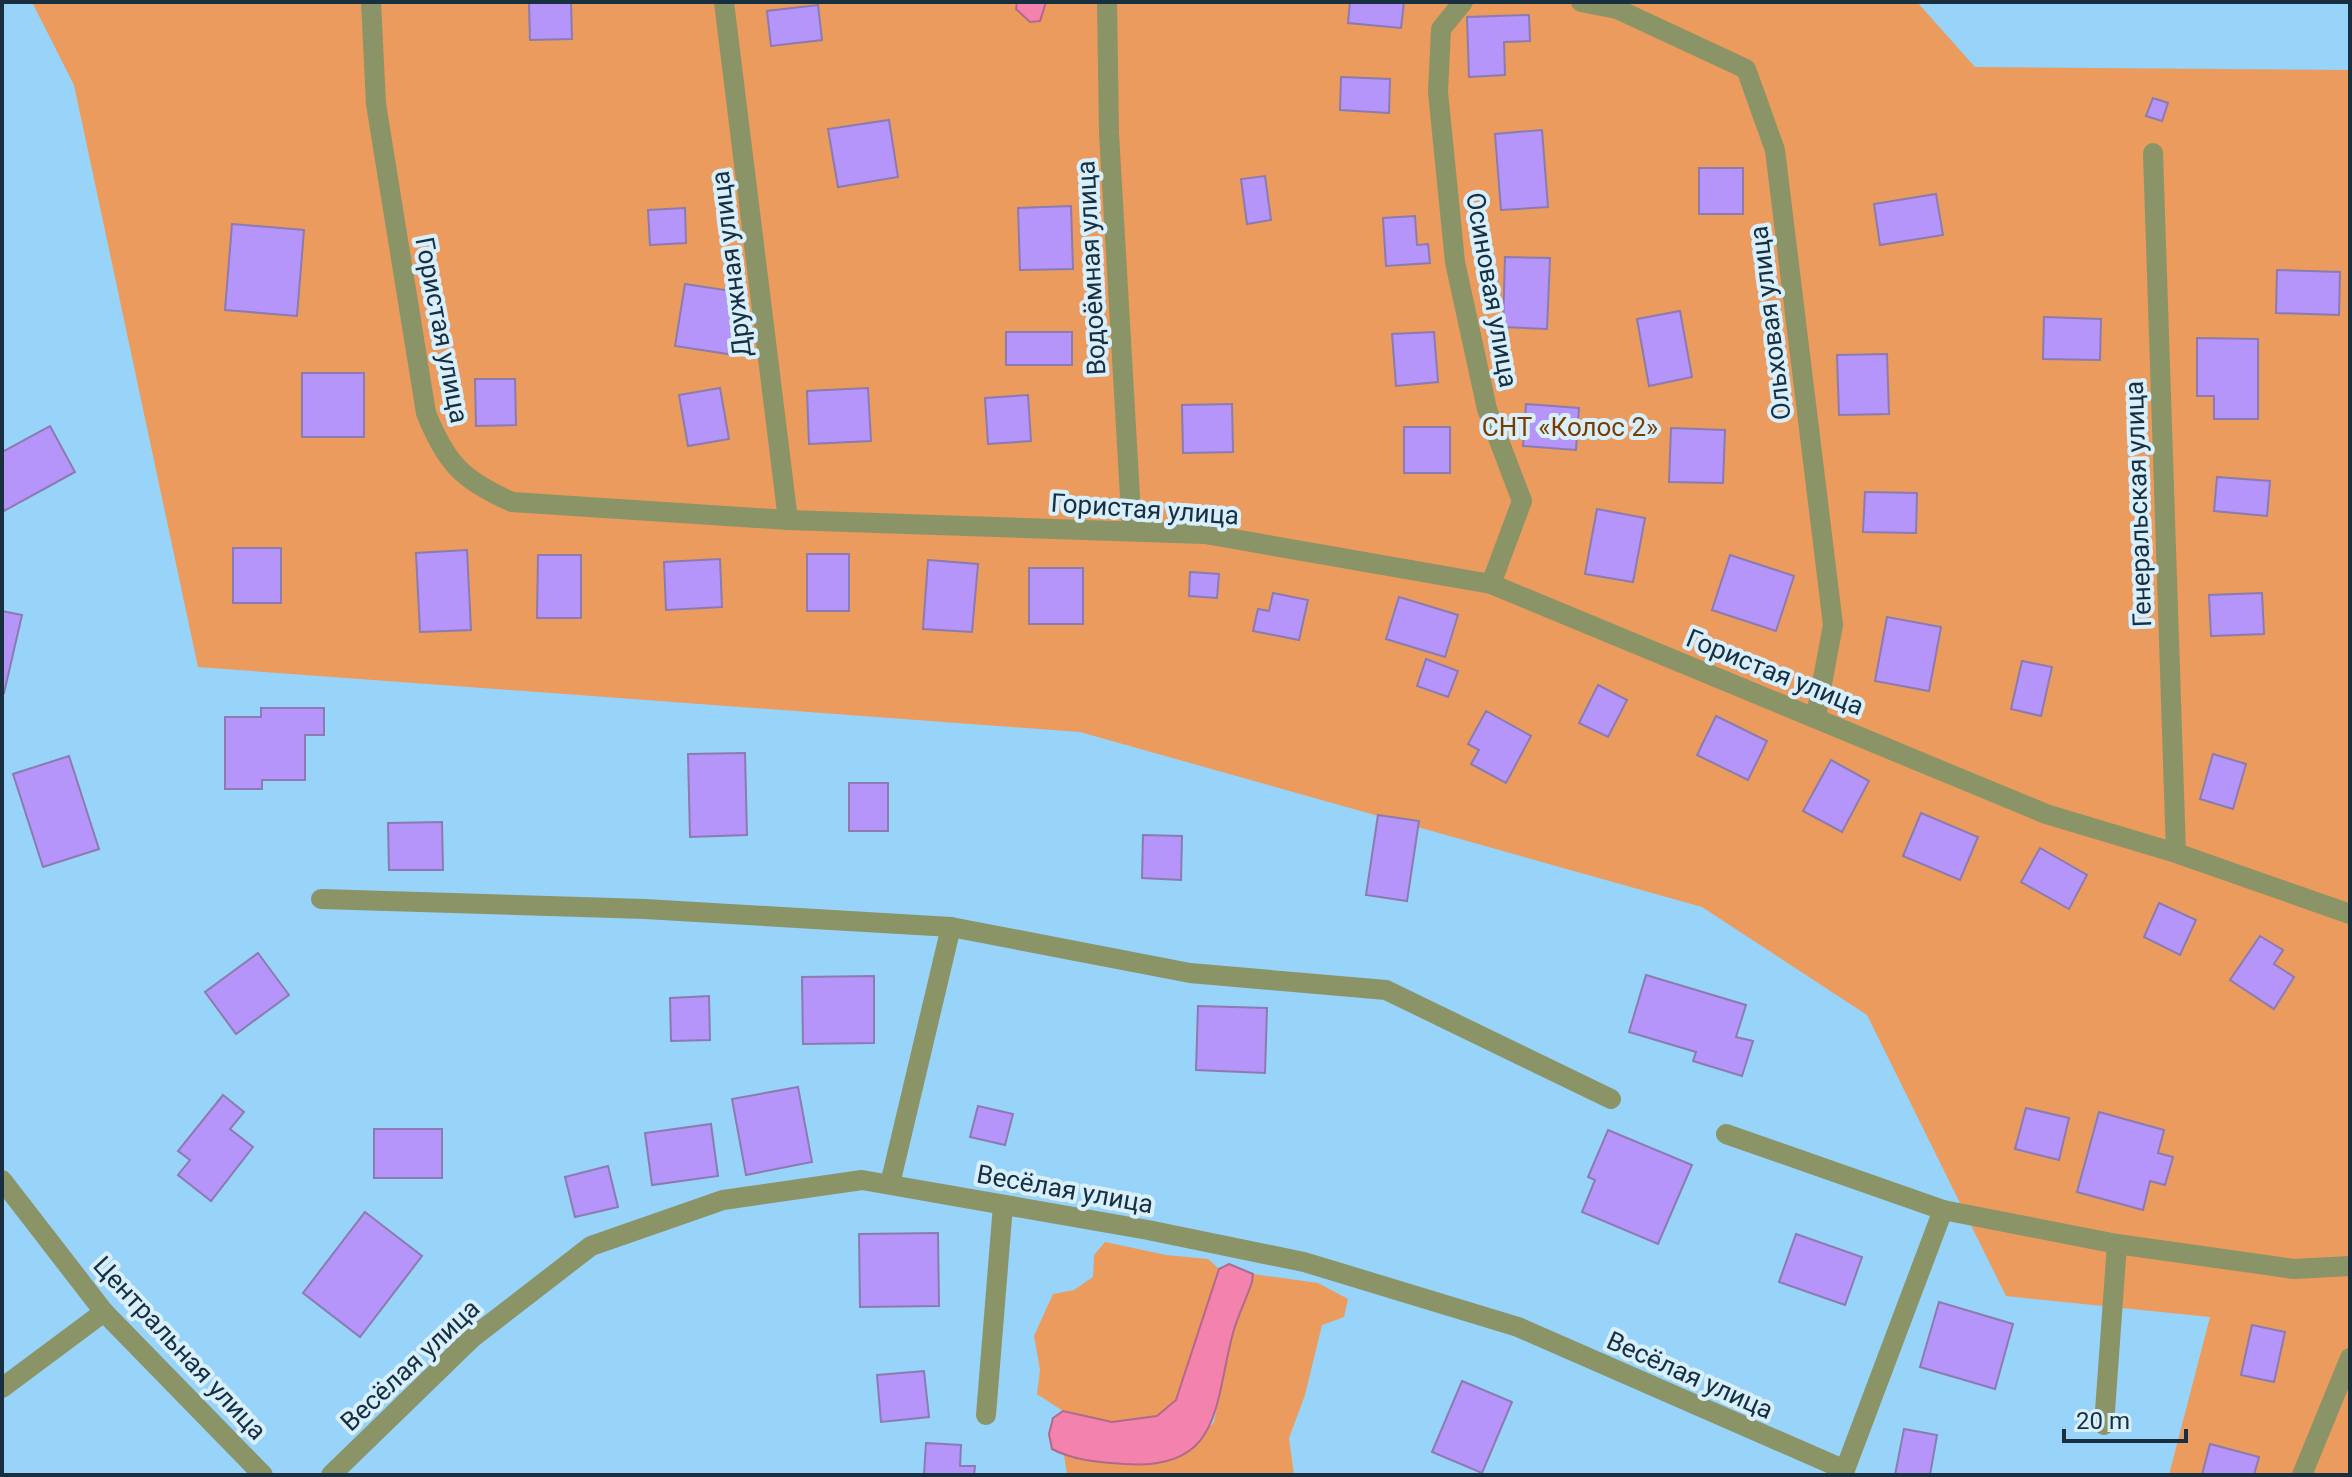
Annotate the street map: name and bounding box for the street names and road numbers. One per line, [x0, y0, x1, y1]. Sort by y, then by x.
street label: Водоёмная улица [1070, 160, 1112, 376]
street label: Дружная улица [705, 169, 757, 359]
street label: Осиновая улица [1460, 190, 1524, 390]
street label: Ольховая улица [1743, 224, 1797, 422]
street label: Гористая улица [409, 235, 475, 425]
street label: Генеральская улица [2119, 380, 2157, 628]
street label: Гористая улица [1050, 487, 1240, 531]
street label: Гористая улица [1682, 623, 1868, 721]
street label: Весёлая улица [974, 1159, 1156, 1219]
street label: Центральная улица [87, 1250, 273, 1446]
street label: Весёлая улица [334, 1293, 486, 1437]
street label: Весёлая улица [1602, 1325, 1778, 1425]

